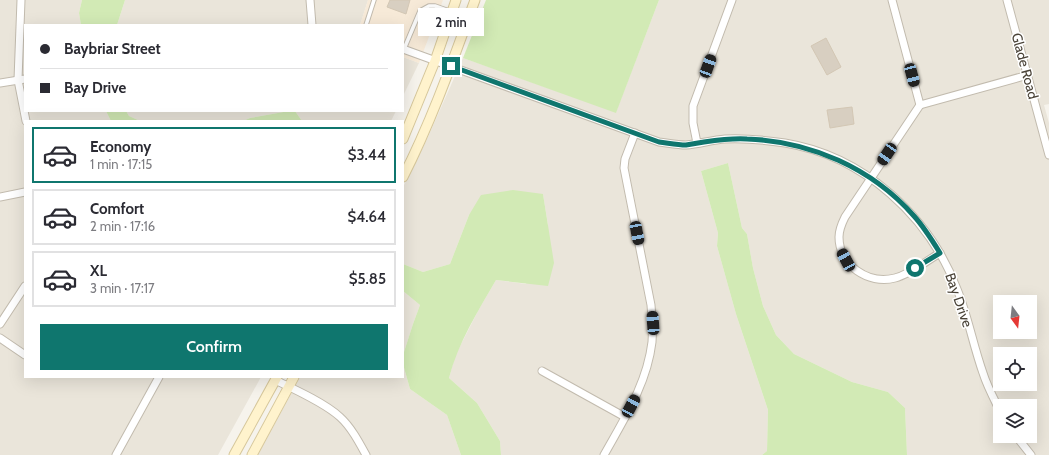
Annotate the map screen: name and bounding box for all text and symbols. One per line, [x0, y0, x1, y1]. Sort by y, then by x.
callout: 2 min [418, 8, 484, 36]
text: 2 min [435, 14, 467, 30]
street label: Glade Road [1008, 31, 1042, 101]
text: Baybriar Street [64, 40, 161, 58]
car [698, 53, 718, 79]
route end [442, 57, 460, 75]
car [903, 62, 921, 88]
text: Bay Drive [64, 79, 126, 97]
icon: car [42, 137, 78, 173]
text: Economy [90, 138, 151, 156]
car [875, 141, 899, 167]
text: $3.44 [348, 146, 386, 164]
text: 1 min · 17:15 [90, 156, 152, 172]
icon: car [42, 199, 78, 235]
text: Comfort [90, 200, 144, 218]
text: $4.64 [347, 208, 386, 226]
text: 2 min · 17:16 [90, 218, 155, 234]
car [629, 220, 645, 246]
car [835, 247, 857, 273]
route start [906, 259, 924, 277]
icon: car [42, 261, 78, 297]
text: XL [90, 262, 107, 280]
text: $5.85 [349, 270, 386, 288]
street label: Bay Drive [941, 270, 977, 330]
text: 3 min · 17:17 [90, 280, 155, 296]
north arrow [993, 295, 1037, 339]
map controls [993, 295, 1037, 443]
car [646, 311, 660, 335]
button: Confirm [40, 324, 388, 370]
button: locate [993, 347, 1037, 391]
car [620, 393, 642, 419]
button: layers [993, 399, 1037, 443]

